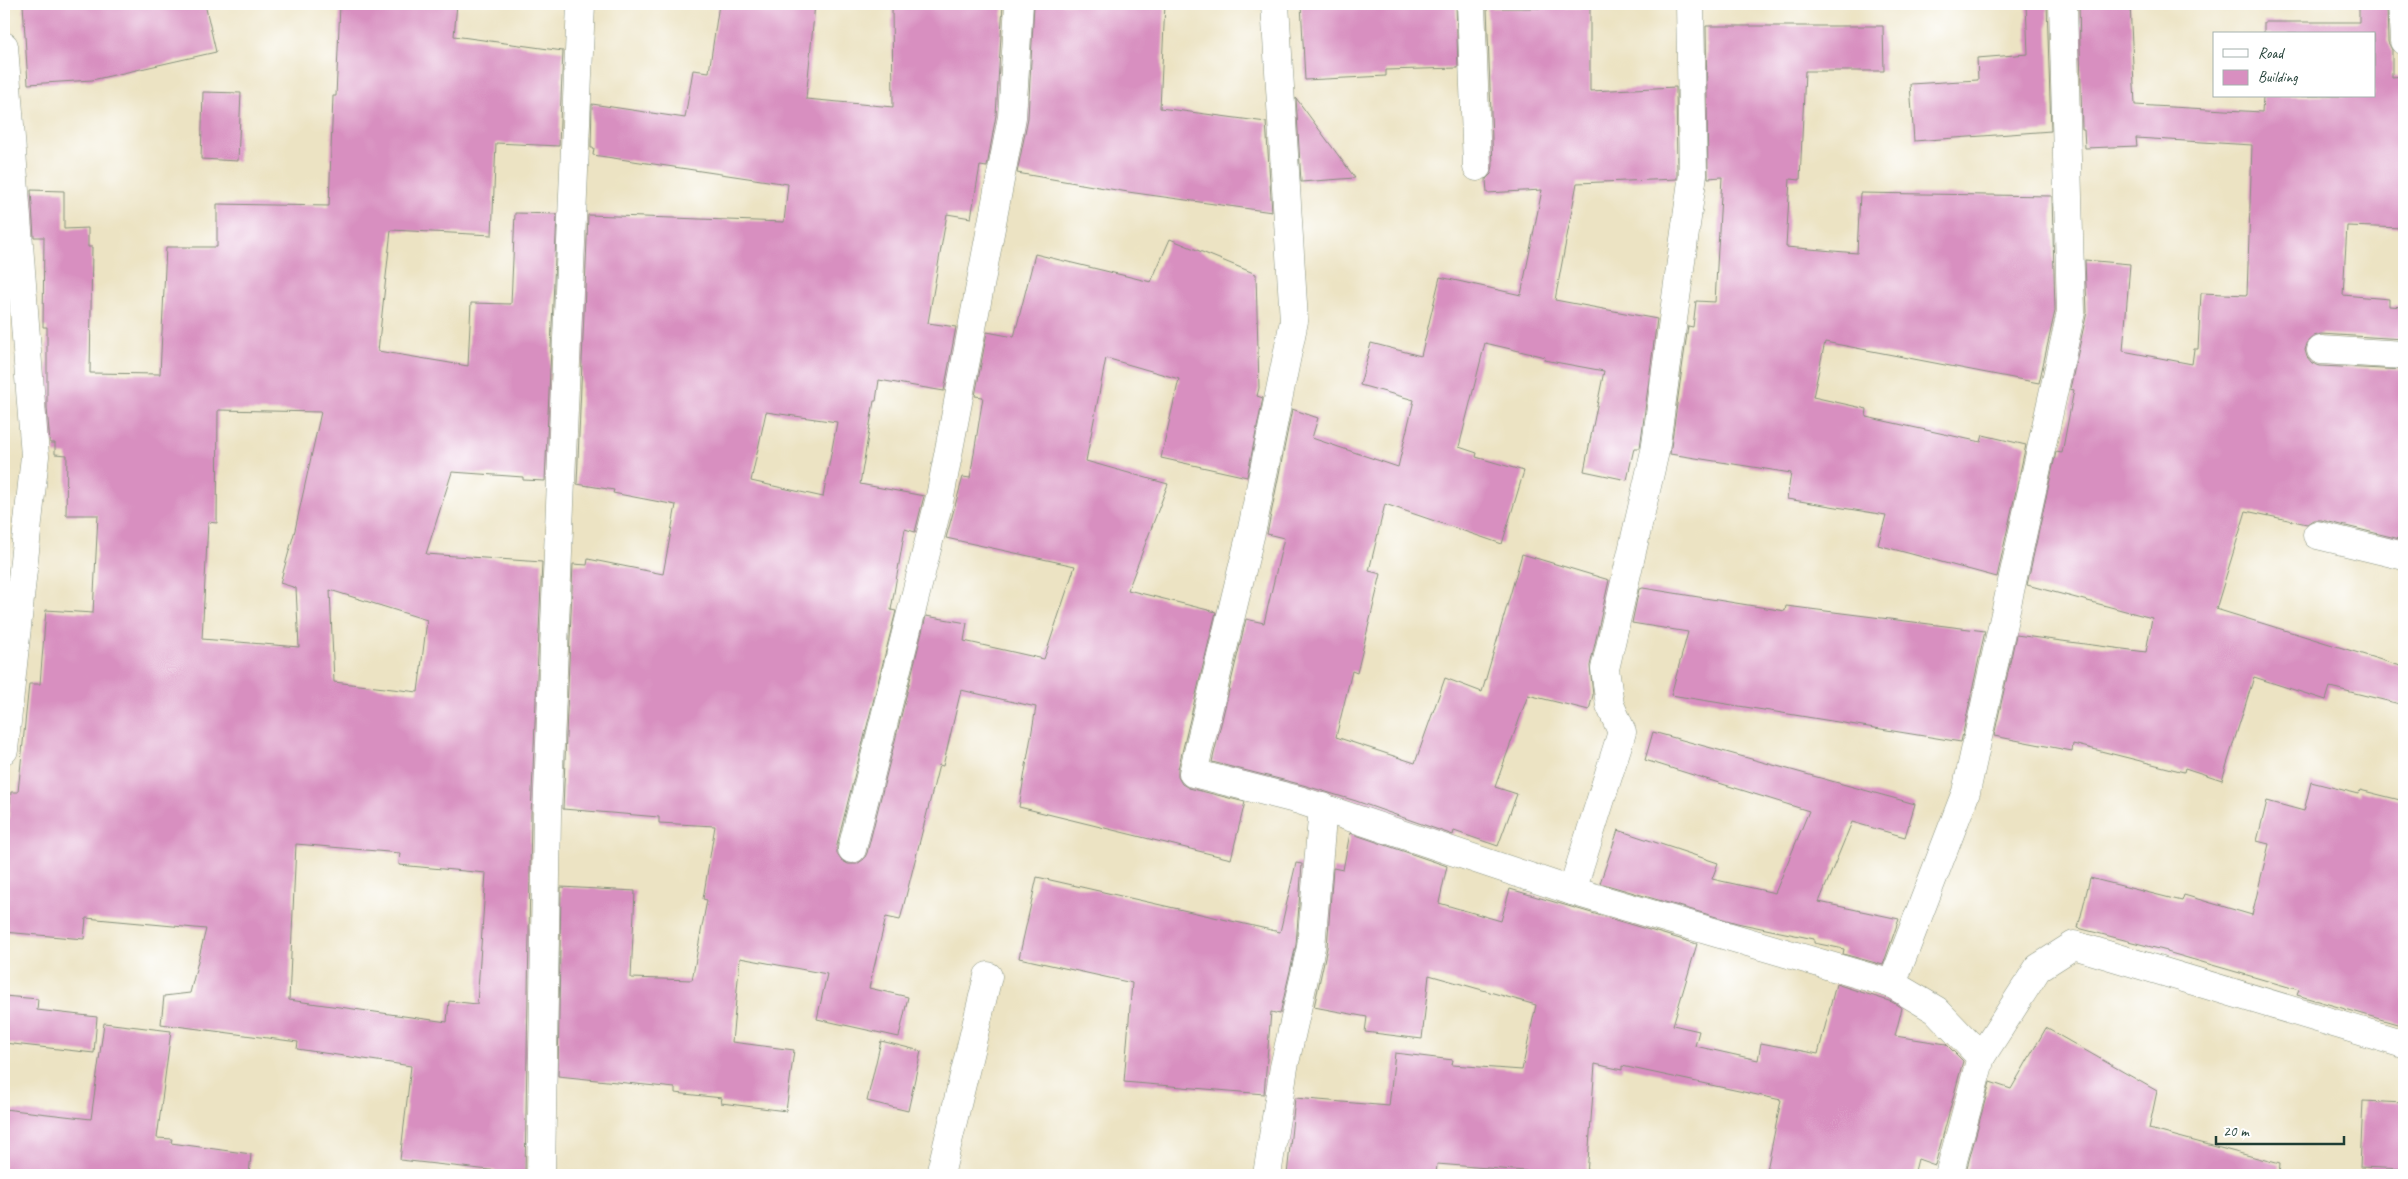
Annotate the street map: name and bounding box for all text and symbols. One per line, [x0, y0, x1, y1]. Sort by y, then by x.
legend [2213, 32, 2376, 98]
text: Road [2258, 44, 2285, 63]
text: Building [2258, 68, 2298, 87]
scale bar [2216, 1114, 2343, 1146]
text: 20 m [2223, 1122, 2250, 1141]

